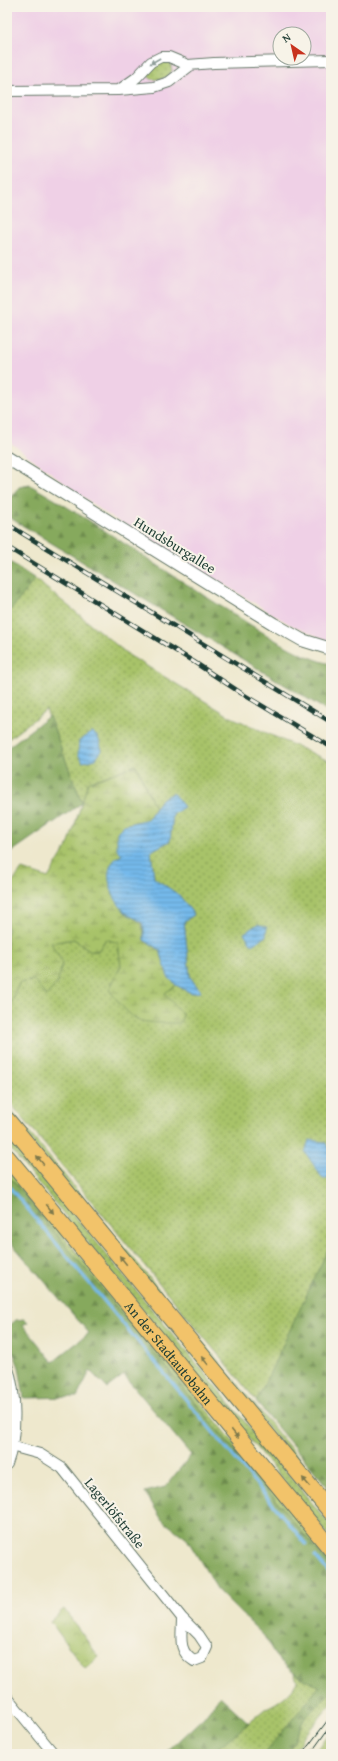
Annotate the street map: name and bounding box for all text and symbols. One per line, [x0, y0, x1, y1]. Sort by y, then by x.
north arrow [272, 26, 312, 66]
text: N [279, 29, 294, 46]
one-way arrow [149, 57, 161, 64]
street label: Hundsburgallee [130, 512, 220, 578]
one-way arrow [36, 1155, 44, 1165]
one-way arrow [45, 1203, 54, 1214]
one-way arrow [118, 1255, 127, 1266]
street label: An der Stadtautobahn [120, 1297, 218, 1409]
one-way arrow [201, 1355, 210, 1366]
one-way arrow [231, 1428, 240, 1439]
street label: Lagerlöfstraße [80, 1473, 150, 1553]
one-way arrow [302, 1477, 311, 1488]

